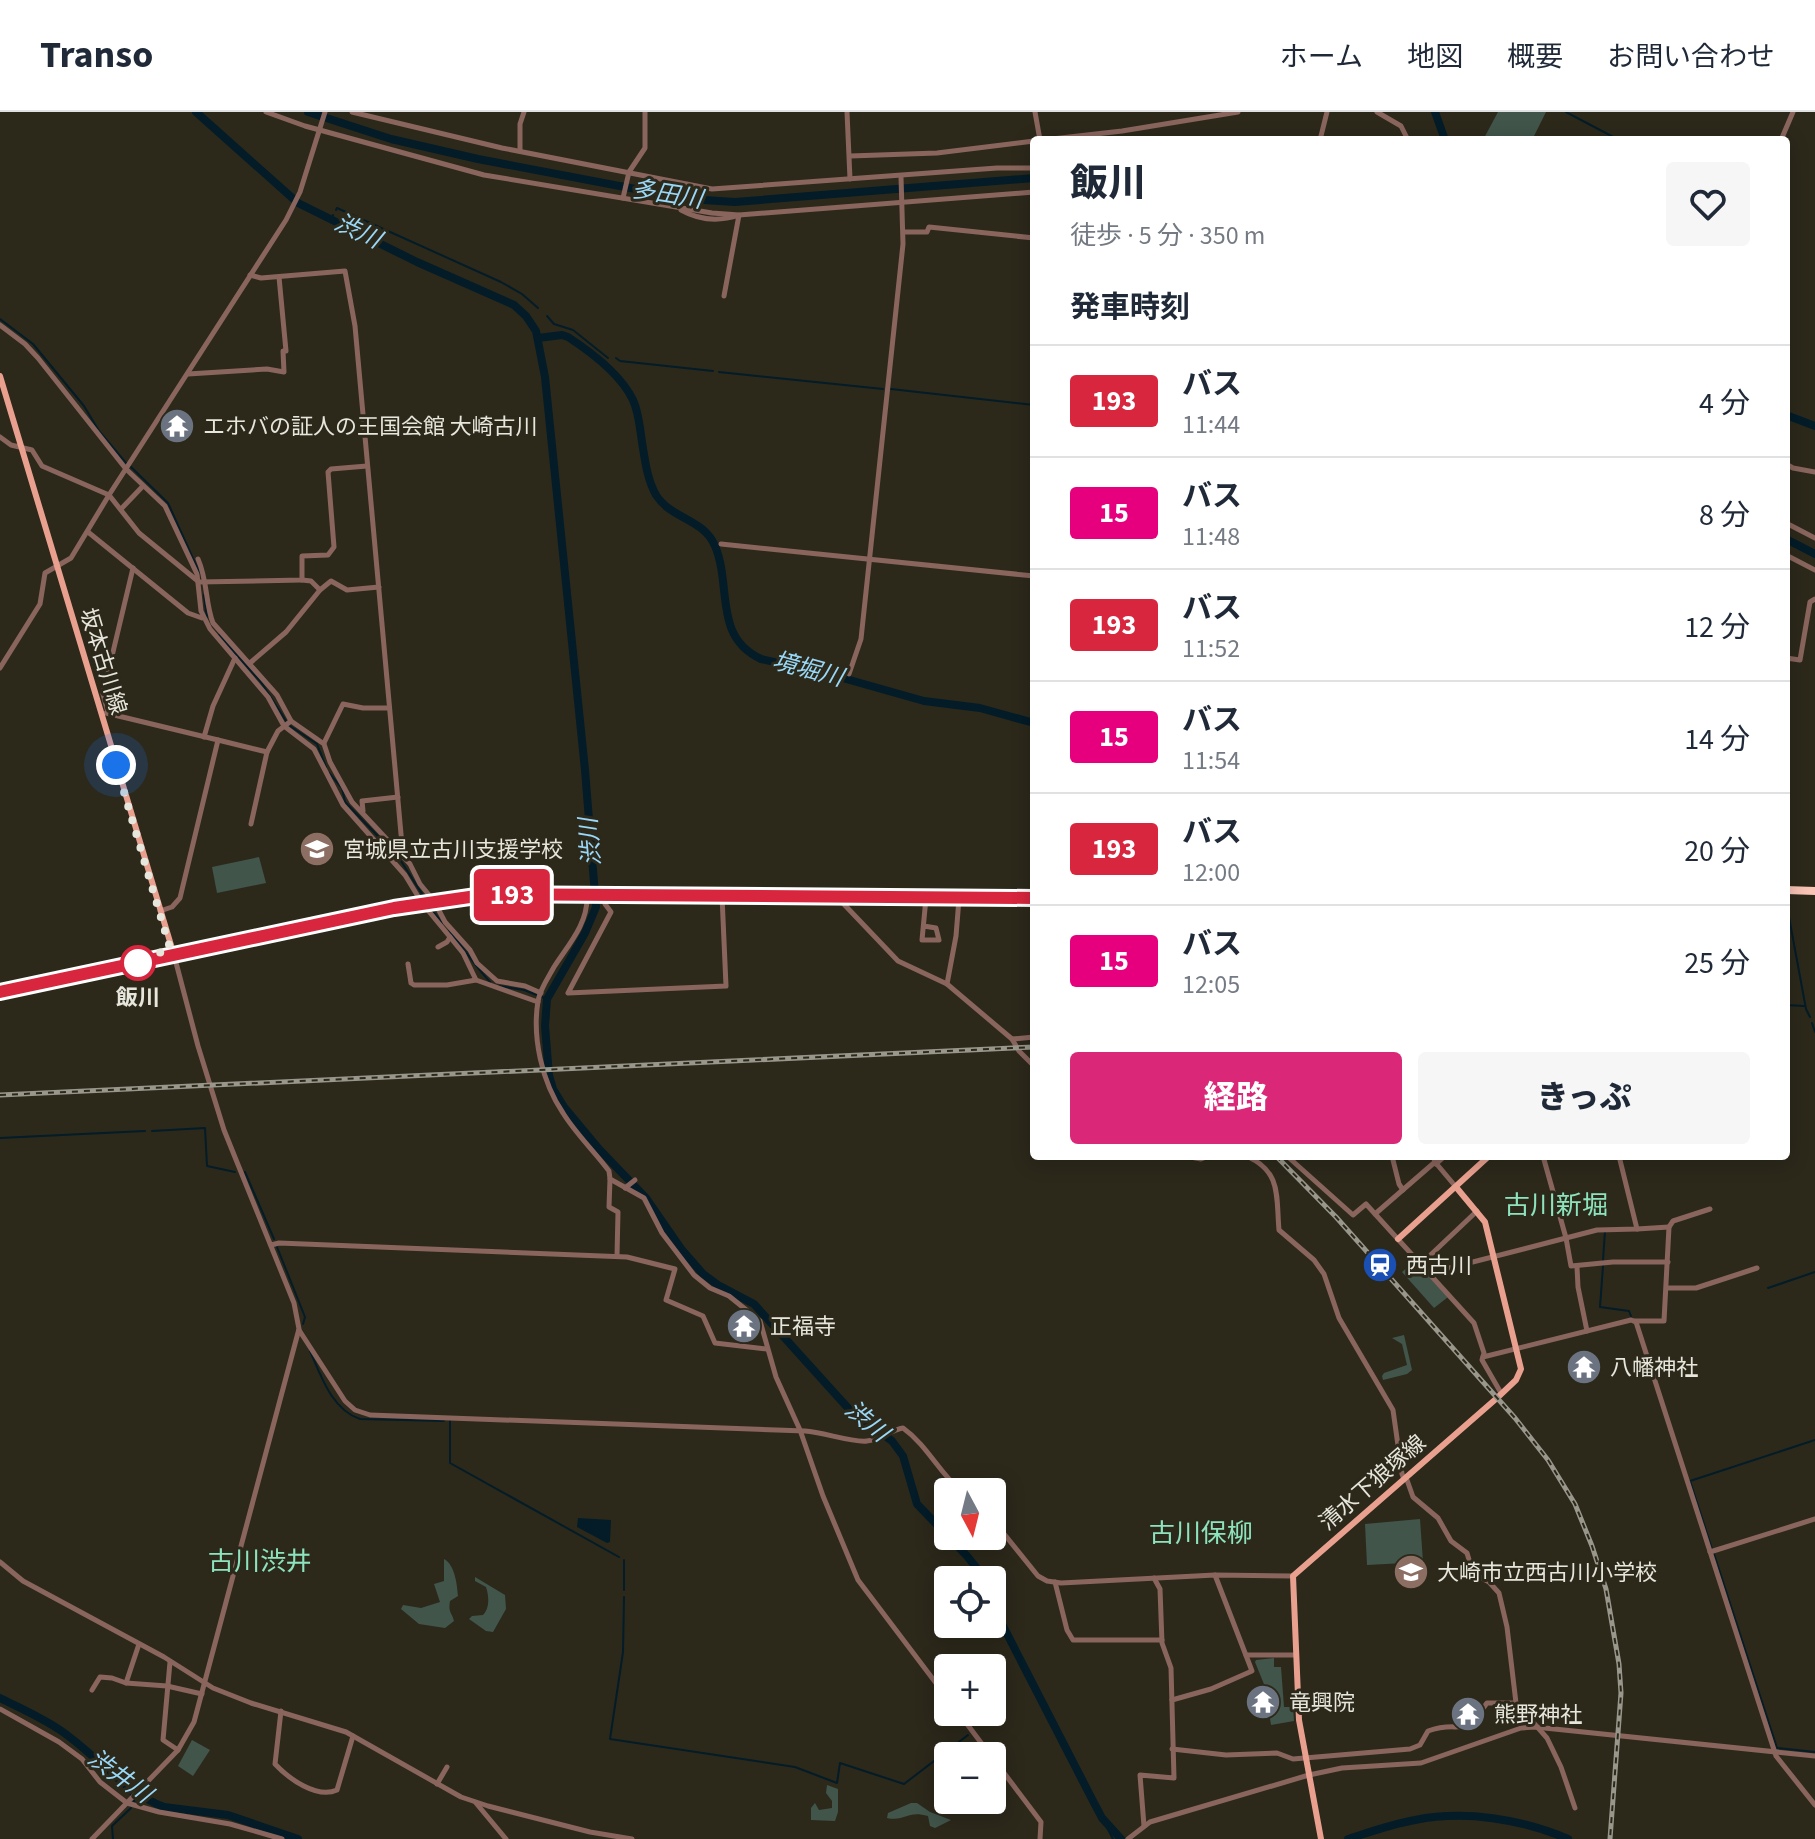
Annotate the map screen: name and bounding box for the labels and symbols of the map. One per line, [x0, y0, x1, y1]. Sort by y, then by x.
water label: 多田川 [629, 172, 708, 218]
water label: 渋川 [329, 205, 390, 259]
temple icon: エホバの証人の王国会館 大崎古川 [158, 407, 196, 445]
place label: エホバの証人の王国会館 大崎古川 [203, 411, 537, 443]
street label: 坂本古川線 [72, 604, 134, 719]
water label: 境堀川 [769, 643, 850, 696]
your location [96, 745, 136, 785]
water label: 渋川 [571, 814, 610, 867]
school or university icon: 宮城県立古川支援学校 [298, 830, 336, 868]
place label: 宮城県立古川支援学校 [343, 834, 563, 866]
line badge: 193 [466, 869, 558, 921]
marker: 飯川 [121, 946, 155, 980]
place label: 飯川 [115, 982, 160, 1014]
district label: 古川新堀 [1504, 1187, 1608, 1224]
station icon: 西古川 [1361, 1246, 1399, 1284]
place label: 西古川 [1406, 1250, 1472, 1282]
temple icon: 正福寺 [725, 1307, 763, 1345]
place label: 正福寺 [770, 1311, 836, 1343]
temple icon: 八幡神社 [1565, 1348, 1603, 1386]
place label: 八幡神社 [1610, 1352, 1698, 1384]
water label: 渋川 [837, 1393, 899, 1452]
street label: 清水下狼塚線 [1312, 1427, 1433, 1538]
north arrow [934, 1478, 1006, 1550]
district label: 古川保柳 [1149, 1515, 1253, 1552]
district label: 古川渋井 [208, 1543, 312, 1580]
school or university icon: 大崎市立西古川小学校 [1392, 1553, 1430, 1591]
place label: 大崎市立西古川小学校 [1437, 1557, 1657, 1589]
temple icon: 竜興院 [1244, 1683, 1282, 1721]
place label: 竜興院 [1289, 1687, 1355, 1719]
temple icon: 熊野神社 [1449, 1695, 1487, 1733]
place label: 熊野神社 [1494, 1699, 1582, 1731]
water label: 渋井川 [80, 1741, 162, 1813]

